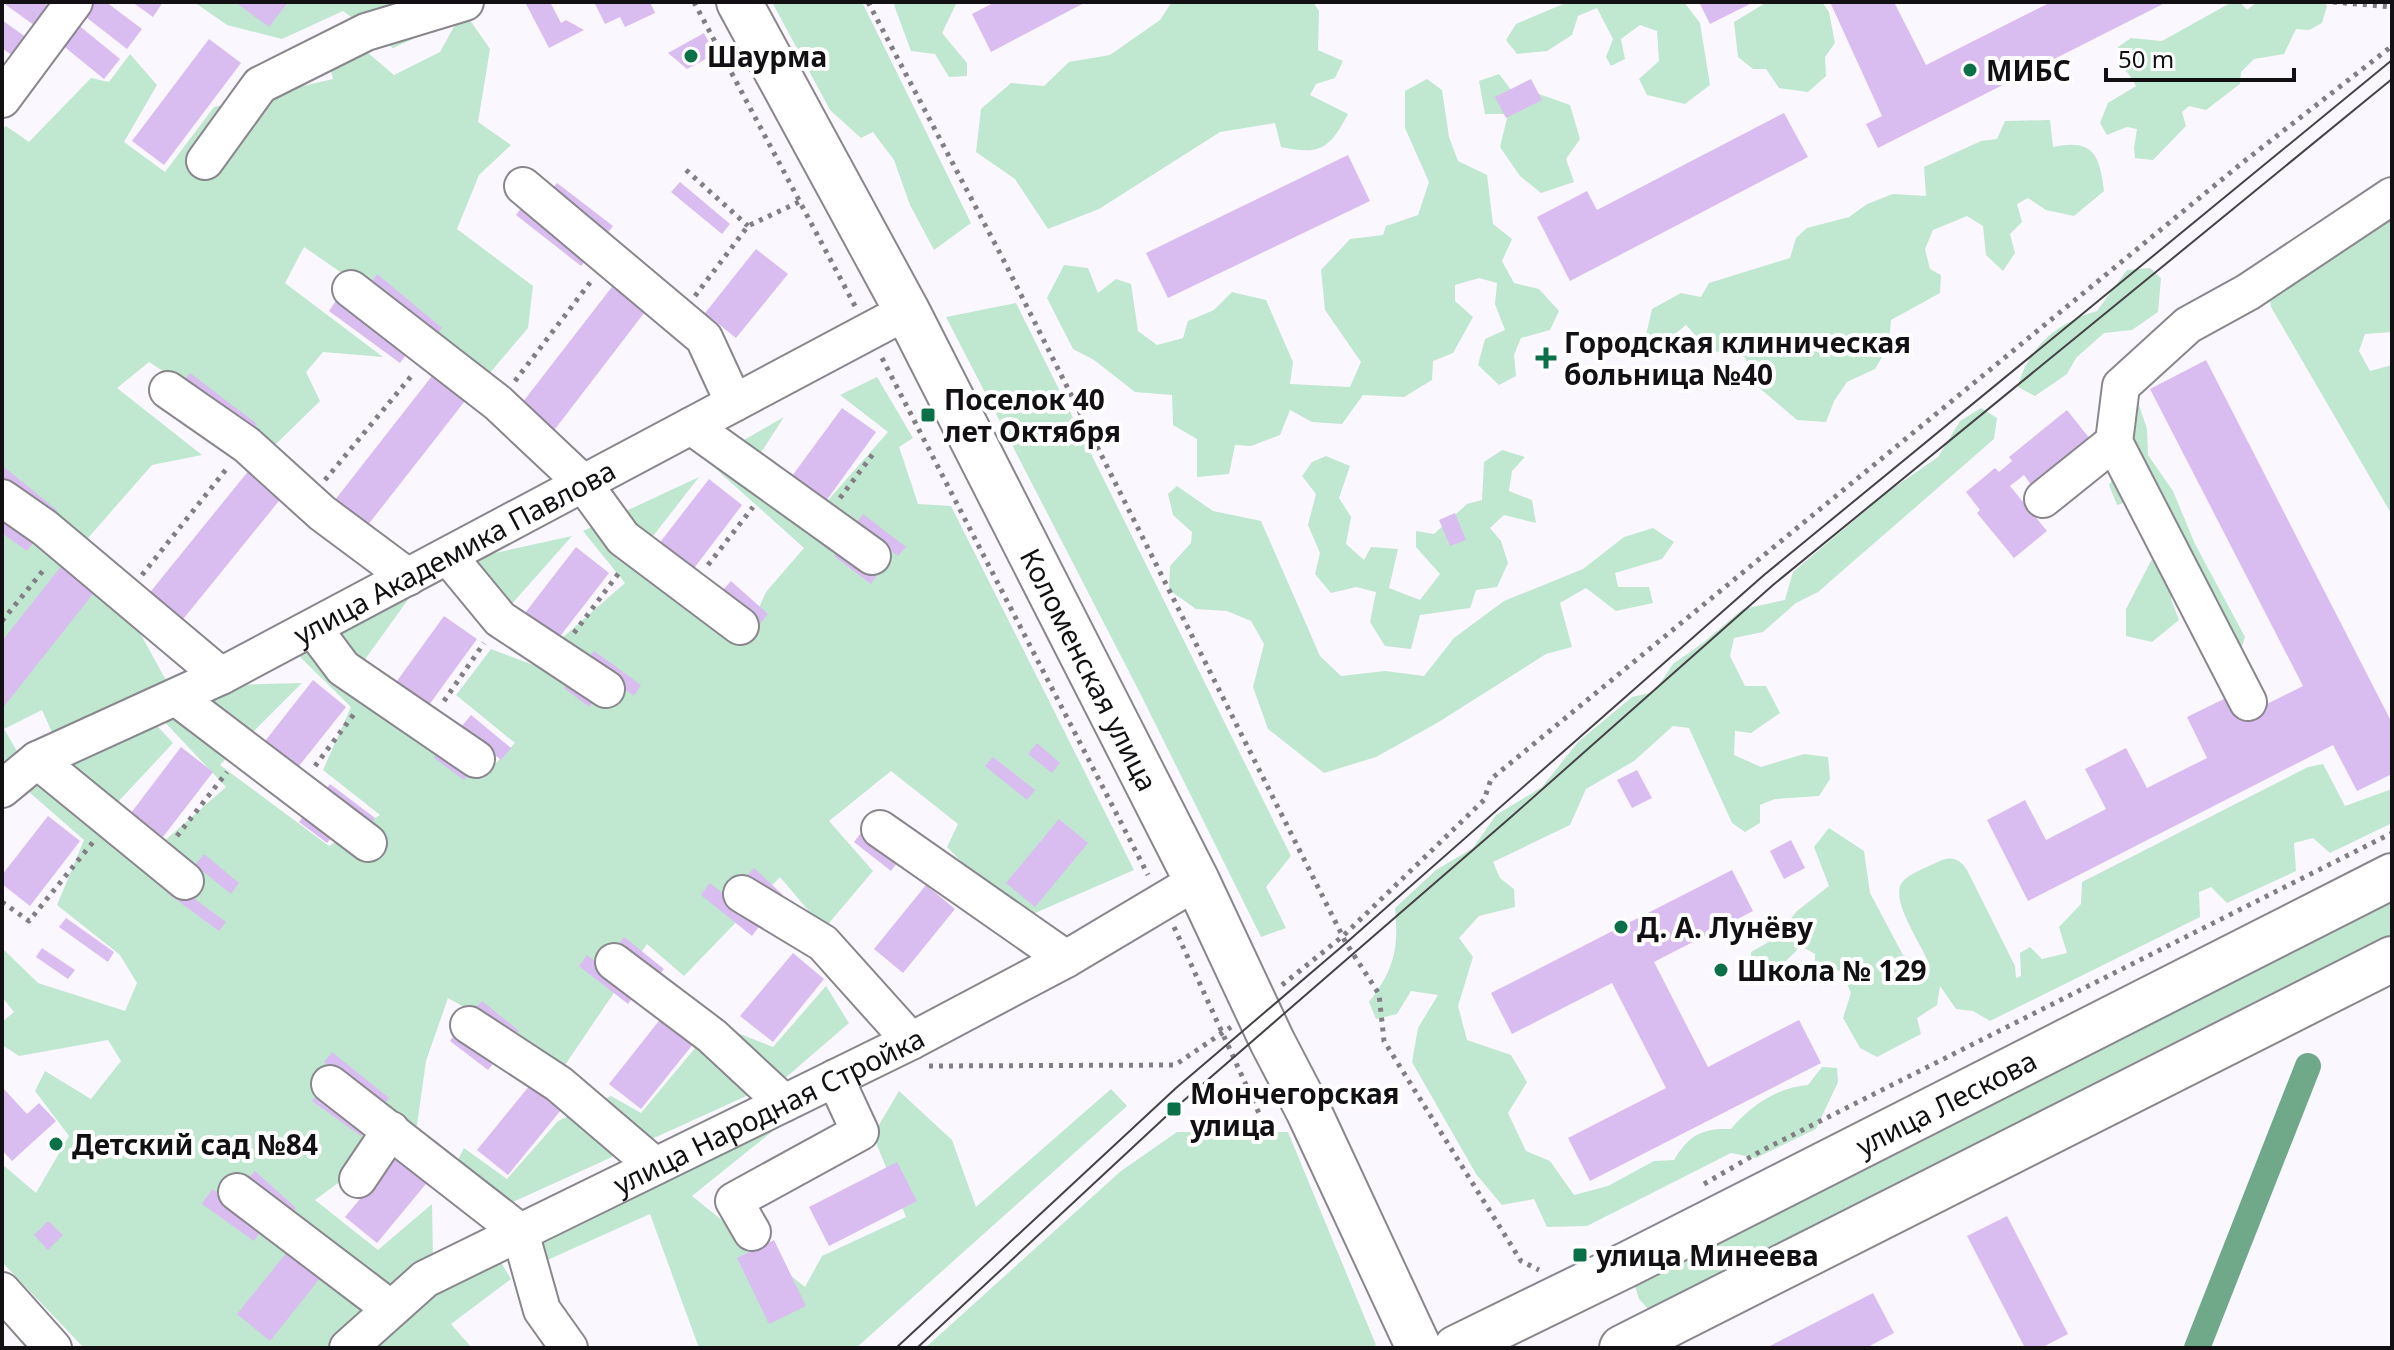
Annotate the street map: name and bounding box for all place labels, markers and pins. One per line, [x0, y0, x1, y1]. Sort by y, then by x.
place label: Шаурма [707, 37, 827, 75]
marker: Шаурма [682, 47, 700, 65]
place label: МИБС [1986, 51, 2071, 89]
marker: МИБС [1961, 61, 1979, 79]
place label: Городская клиническая больница №40 [1564, 323, 1911, 393]
marker: Городская клиническая больница №40 [1535, 347, 1557, 369]
place label: Поселок 40 лет Октября [944, 380, 1121, 450]
marker: Поселок 40 лет Октября [919, 406, 937, 424]
place label: Д. А. Лунёву [1637, 908, 1813, 946]
marker: Д. А. Лунёву [1612, 918, 1630, 936]
place label: Школа № 129 [1737, 951, 1926, 989]
marker: Школа № 129 [1712, 961, 1730, 979]
place label: Мончегорская улица [1189, 1074, 1400, 1144]
marker: Мончегорская улица [1165, 1100, 1183, 1118]
place label: Детский сад №84 [72, 1125, 318, 1163]
marker: Детский сад №84 [47, 1135, 65, 1153]
place label: улица Минеева [1595, 1236, 1819, 1274]
marker: улица Минеева [1571, 1246, 1589, 1264]

